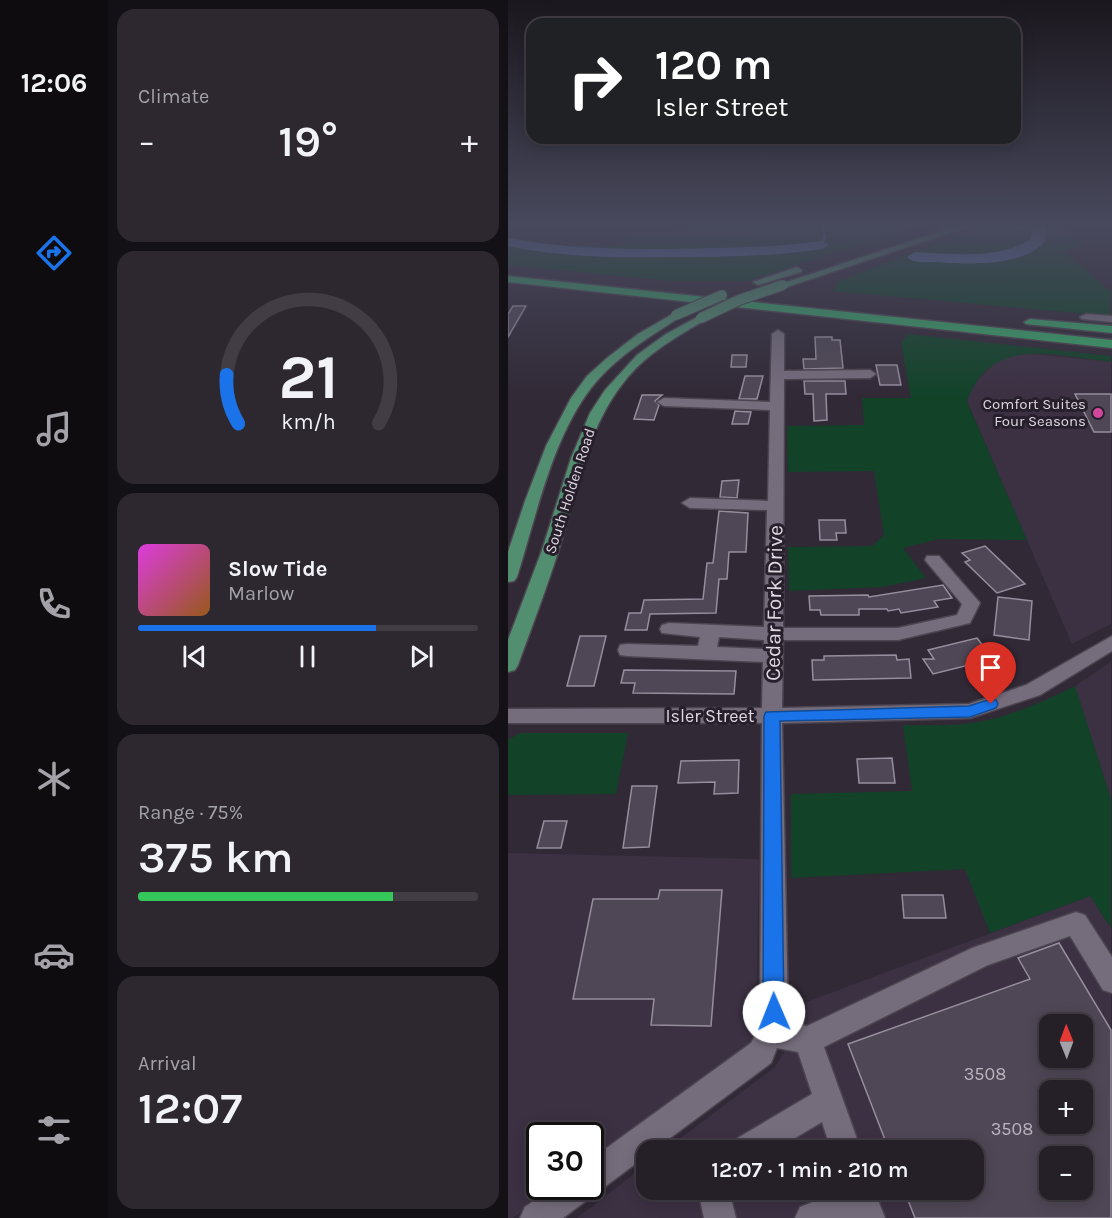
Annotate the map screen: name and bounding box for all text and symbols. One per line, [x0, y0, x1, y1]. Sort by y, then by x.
text: 120 m [655, 40, 772, 90]
icon: right [556, 42, 634, 120]
text: 12:06 [21, 67, 87, 99]
text: Climate [138, 85, 209, 108]
text: Isler Street [655, 91, 788, 123]
text: 19° [278, 115, 338, 167]
text: − [138, 122, 155, 160]
text: + [461, 122, 478, 160]
icon: directions [33, 232, 75, 274]
text: 21 [278, 341, 338, 414]
place label: Comfort Suites Four Seasons [983, 395, 1086, 430]
marker: Comfort Suites Four Seasons [1091, 406, 1105, 420]
icon: music [33, 408, 75, 450]
text: km/h [281, 410, 335, 435]
street label: South Holden Road [541, 426, 599, 556]
street label: Cedar Fork Drive [761, 525, 787, 681]
text: Slow Tide [228, 556, 328, 582]
text: Marlow [228, 582, 294, 605]
icon: phone [33, 583, 75, 625]
icon: previous [178, 640, 211, 673]
icon: pause [291, 640, 324, 673]
icon: next [405, 640, 438, 673]
pin [965, 642, 1016, 704]
icon: arrive [974, 651, 1007, 684]
street label: Isler Street [666, 705, 755, 727]
icon: climate [33, 758, 75, 800]
text: Range · 75% [138, 801, 243, 824]
text: 375 km [138, 831, 294, 883]
icon: car [33, 934, 75, 976]
position arrow [742, 980, 806, 1044]
north arrow [1039, 1014, 1093, 1068]
map controls [1039, 1014, 1093, 1200]
text: Arrival [138, 1052, 197, 1075]
house number: 3508 [964, 1063, 1006, 1085]
button: + [1039, 1080, 1093, 1134]
text: 12:07 [138, 1082, 242, 1134]
icon: filters [33, 1109, 75, 1151]
house number: 3508 [991, 1118, 1033, 1140]
speed limit sign: 30 [526, 1122, 604, 1200]
button: − [1039, 1146, 1093, 1200]
text: 12:07 · 1 min · 210 m [711, 1157, 909, 1183]

